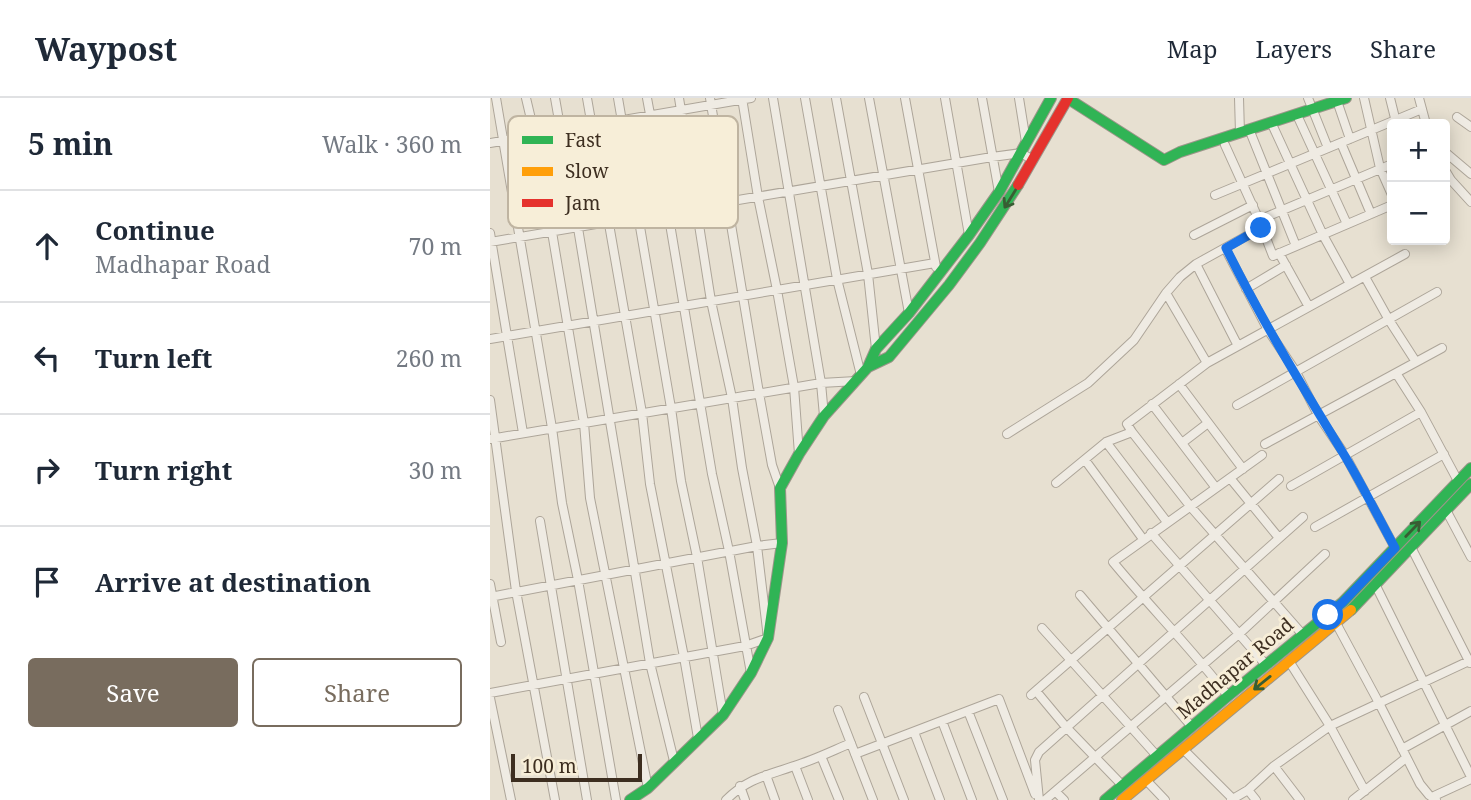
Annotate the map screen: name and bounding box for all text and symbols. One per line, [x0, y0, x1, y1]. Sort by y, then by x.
text: Waypost [35, 26, 177, 71]
text: Map [1167, 32, 1218, 65]
text: Layers [1256, 32, 1332, 65]
text: Share [1370, 32, 1436, 65]
legend [508, 116, 738, 228]
map controls [1387, 119, 1450, 245]
button: + [1387, 119, 1450, 182]
text: 5 min [28, 123, 113, 164]
text: Fast [565, 127, 602, 153]
text: Walk · 360 m [322, 128, 462, 160]
text: Slow [565, 158, 609, 184]
button: − [1387, 182, 1450, 245]
one-way arrow [1002, 189, 1016, 209]
text: Jam [564, 190, 600, 216]
text: Continue [95, 212, 215, 248]
route end [1245, 212, 1276, 243]
icon: ahead [28, 227, 66, 265]
text: 70 m [409, 230, 462, 262]
text: Madhapar Road [95, 248, 271, 280]
icon: left [28, 339, 66, 377]
text: Turn left [95, 340, 212, 376]
text: 260 m [396, 342, 462, 374]
icon: right [28, 451, 66, 489]
text: Turn right [95, 452, 232, 488]
text: 30 m [409, 454, 462, 486]
one-way arrow [1405, 520, 1422, 537]
icon: arrive [28, 563, 66, 601]
text: Arrive at destination [95, 564, 371, 600]
route start [1312, 599, 1343, 630]
street label: Madhapar Road [1171, 611, 1299, 725]
button: Save [28, 658, 238, 727]
button: Share [252, 658, 462, 727]
one-way arrow [1254, 675, 1272, 690]
scale bar [511, 751, 642, 783]
text: 100 m [522, 753, 577, 779]

